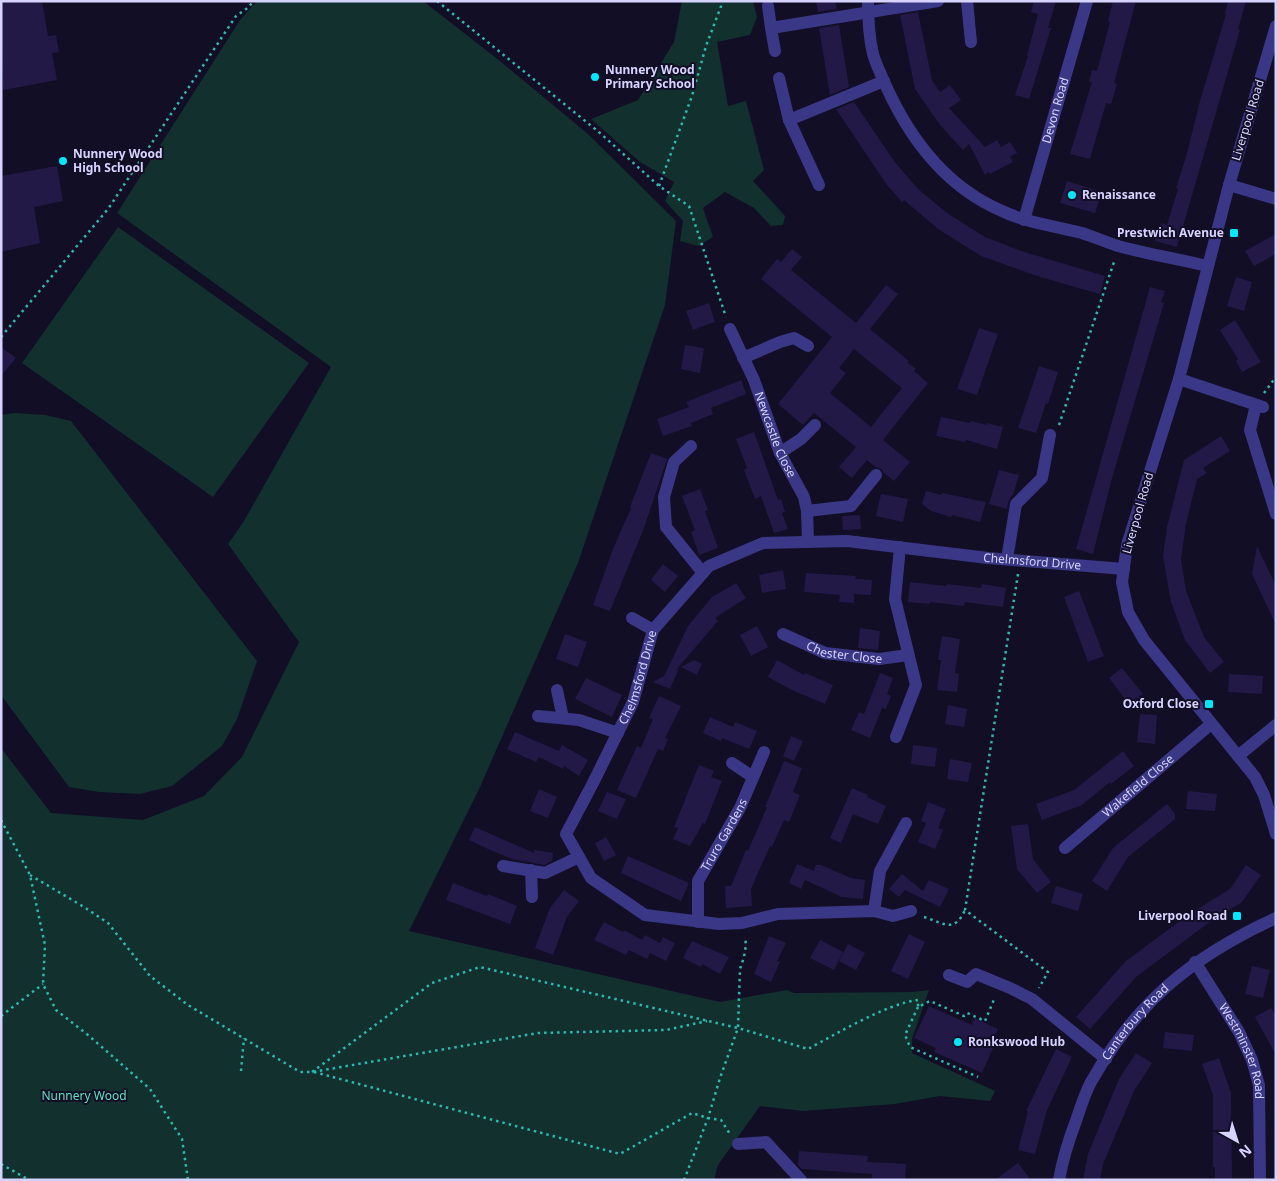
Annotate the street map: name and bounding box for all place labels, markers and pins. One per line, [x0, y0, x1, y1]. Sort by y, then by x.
place label: Nunnery Wood Primary School [605, 61, 695, 92]
marker: Nunnery Wood Primary School [589, 71, 601, 83]
place label: Nunnery Wood High School [73, 145, 163, 176]
marker: Nunnery Wood High School [57, 155, 69, 167]
place label: Renaissance [1082, 186, 1156, 203]
marker: Renaissance [1066, 189, 1078, 201]
place label: Prestwich Avenue [1117, 224, 1224, 241]
marker: Prestwich Avenue [1228, 227, 1240, 239]
place label: Oxford Close [1123, 695, 1199, 712]
marker: Oxford Close [1203, 698, 1215, 710]
place label: Liverpool Road [1138, 907, 1227, 924]
marker: Liverpool Road [1231, 910, 1243, 922]
place label: Ronkswood Hub [968, 1033, 1066, 1050]
marker: Ronkswood Hub [952, 1036, 964, 1048]

